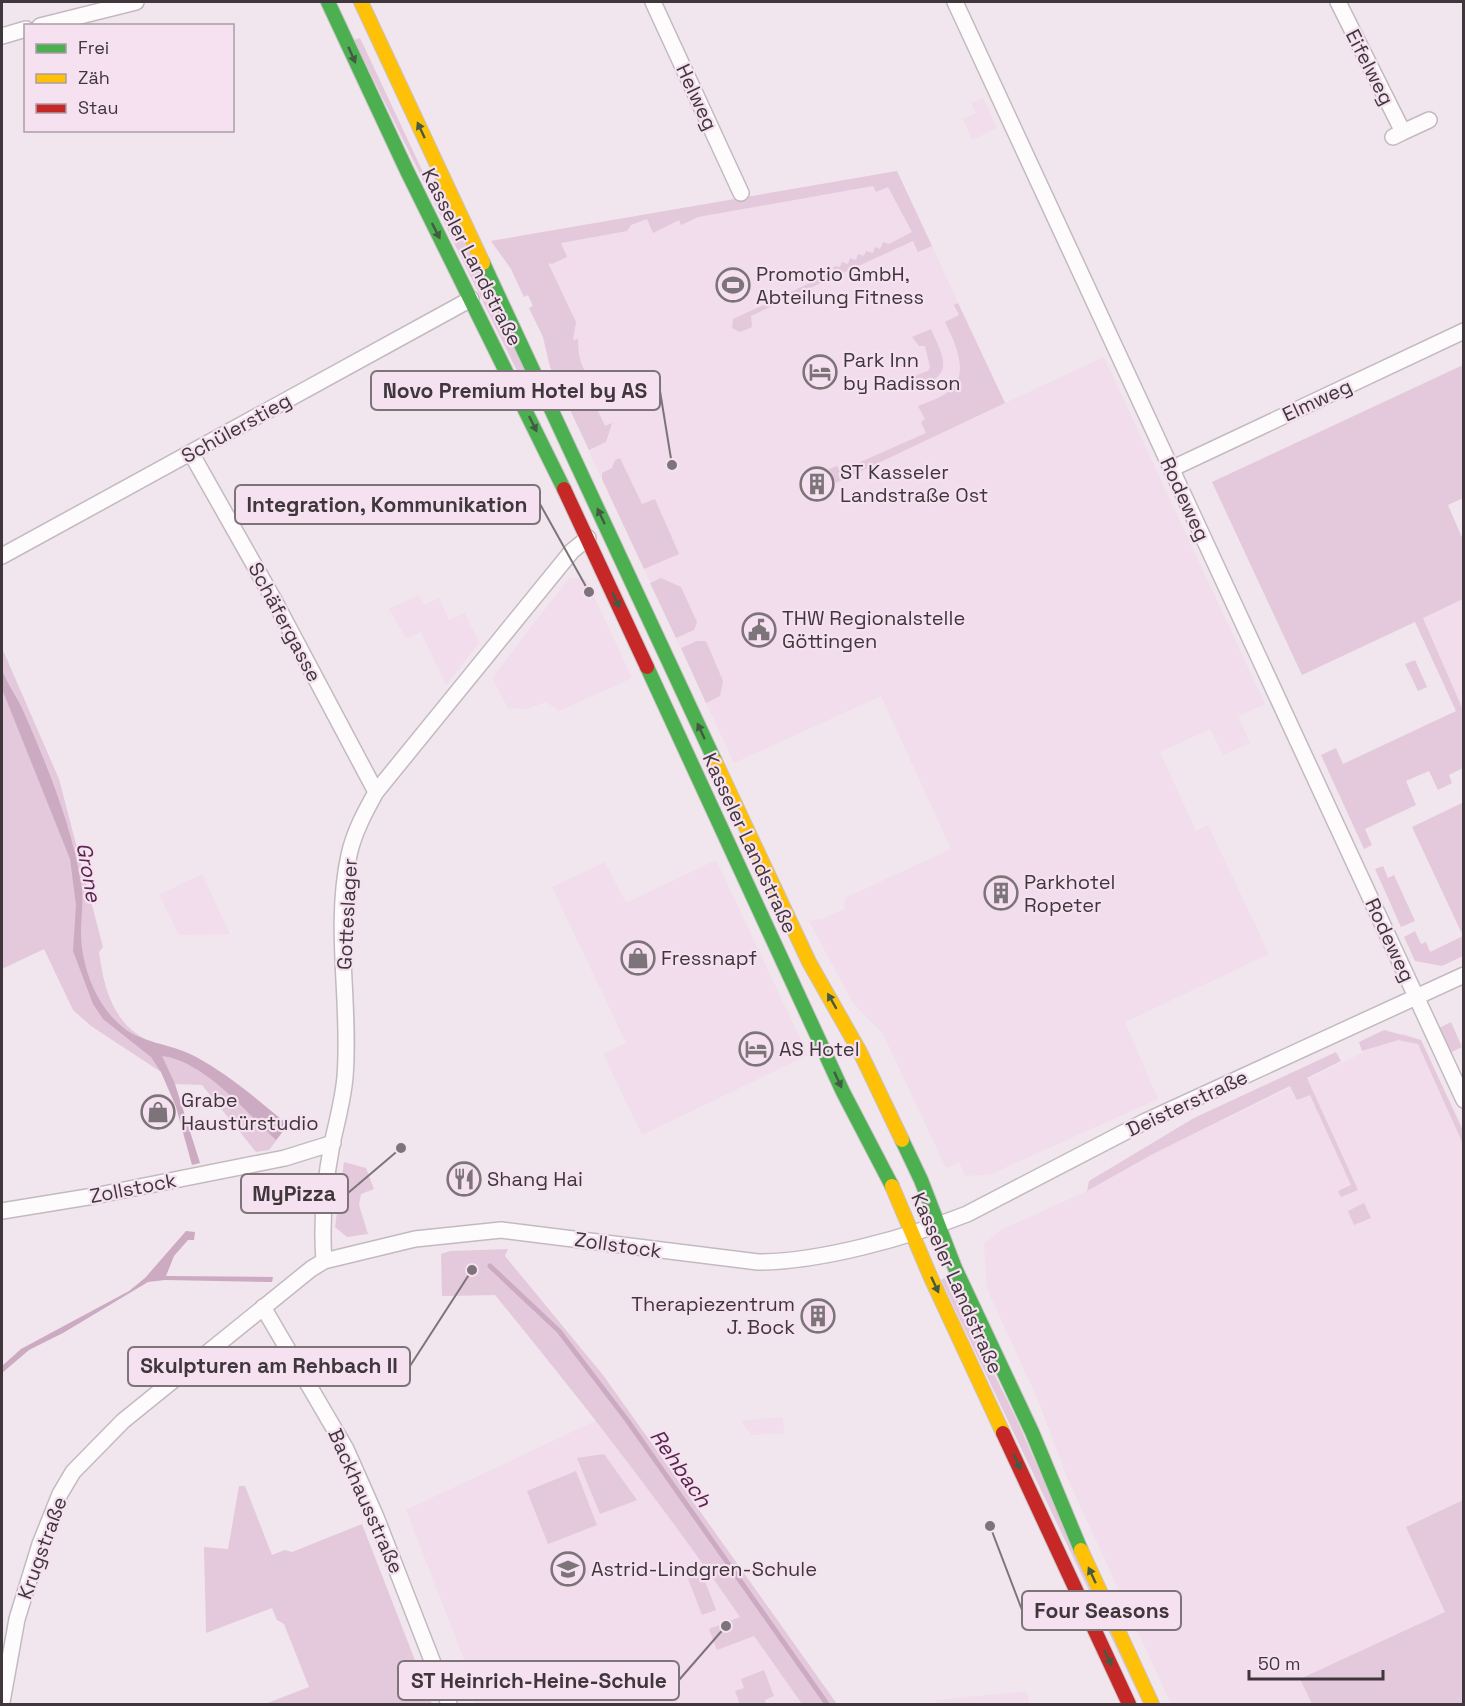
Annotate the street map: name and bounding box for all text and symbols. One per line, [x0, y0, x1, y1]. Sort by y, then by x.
legend [24, 24, 234, 132]
street label: Eifelweg [1340, 25, 1400, 109]
text: Frei [78, 36, 109, 59]
one-way arrow [348, 46, 357, 63]
street label: Helweg [670, 60, 724, 134]
text: Zäh [78, 66, 110, 89]
text: Stau [78, 96, 118, 119]
one-way arrow [416, 120, 426, 138]
street label: Kasseler Landstraße [416, 164, 528, 350]
one-way arrow [432, 222, 441, 239]
place label: Promotio GmbH, Abteilung Fitness [756, 261, 924, 310]
sports icon: Promotio GmbH, Abteilung Fitness [715, 267, 751, 303]
place label: Park Inn by Radisson [843, 347, 961, 396]
hotel icon: Park Inn by Radisson [802, 354, 838, 390]
callout: Novo Premium Hotel by AS [371, 371, 660, 410]
street label: Elmweg [1278, 373, 1356, 427]
text: Novo Premium Hotel by AS [383, 377, 648, 404]
street label: Schülerstieg [176, 387, 296, 469]
one-way arrow [529, 415, 538, 432]
street label: Rodeweg [1154, 453, 1216, 545]
place label: ST Kasseler Landstraße Ost [840, 459, 988, 508]
building icon: ST Kasseler Landstraße Ost [799, 466, 835, 502]
callout: Integration, Kommunikation [235, 485, 540, 524]
text: Integration, Kommunikation [247, 491, 528, 518]
one-way arrow [597, 507, 606, 524]
street label: Schäfergasse [243, 558, 327, 686]
one-way arrow [612, 592, 621, 609]
place label: THW Regionalstelle Göttingen [782, 605, 965, 654]
public building icon: THW Regionalstelle Göttingen [741, 612, 777, 648]
one-way arrow [697, 722, 706, 739]
street label: Kasseler Landstraße [697, 749, 803, 937]
water label: Grone [71, 840, 108, 905]
street label: Gotteslager [331, 857, 363, 971]
place label: Parkhotel Ropeter [1024, 869, 1115, 918]
building icon: Parkhotel Ropeter [983, 875, 1019, 911]
street label: Rodeweg [1359, 894, 1421, 986]
shop icon: Fressnapf [620, 940, 656, 976]
place label: Fressnapf [661, 945, 757, 971]
one-way arrow [826, 993, 837, 1009]
hotel icon: AS Hotel [738, 1031, 774, 1067]
place label: AS Hotel [779, 1036, 860, 1062]
street label: Deisterstraße [1122, 1064, 1252, 1142]
one-way arrow [833, 1072, 843, 1090]
place label: Grabe Haustürstudio [181, 1087, 319, 1136]
shop icon: Grabe Haustürstudio [140, 1094, 176, 1130]
restaurant icon: Shang Hai [446, 1161, 482, 1197]
place label: Shang Hai [487, 1166, 583, 1192]
street label: Zollstock [88, 1167, 179, 1209]
callout: MyPizza [241, 1174, 348, 1213]
text: MyPizza [252, 1180, 336, 1207]
street label: Kasseler Landstraße [905, 1188, 1009, 1378]
street label: Zollstock [573, 1226, 663, 1264]
one-way arrow [930, 1277, 940, 1295]
place label: Therapiezentrum J. Bock [631, 1291, 795, 1340]
building icon: Therapiezentrum J. Bock [800, 1298, 836, 1334]
callout: Skulpturen am Rehbach II [128, 1347, 410, 1386]
text: Skulpturen am Rehbach II [140, 1352, 398, 1379]
street label: Backhausstraße [322, 1424, 410, 1578]
water label: Rehbach [644, 1424, 718, 1513]
one-way arrow [1012, 1454, 1021, 1471]
street label: Krugstraße [11, 1493, 73, 1603]
school or university icon: Astrid-Lindgren-Schule [550, 1551, 586, 1587]
place label: Astrid-Lindgren-Schule [591, 1556, 817, 1582]
one-way arrow [1088, 1567, 1097, 1584]
callout: Four Seasons [1022, 1591, 1181, 1630]
text: Four Seasons [1034, 1597, 1170, 1624]
scale bar [1249, 1643, 1382, 1681]
one-way arrow [1103, 1650, 1112, 1667]
text: 50 m [1258, 1652, 1300, 1675]
callout: ST Heinrich-Heine-Schule [398, 1661, 679, 1700]
text: ST Heinrich-Heine-Schule [411, 1667, 667, 1694]

